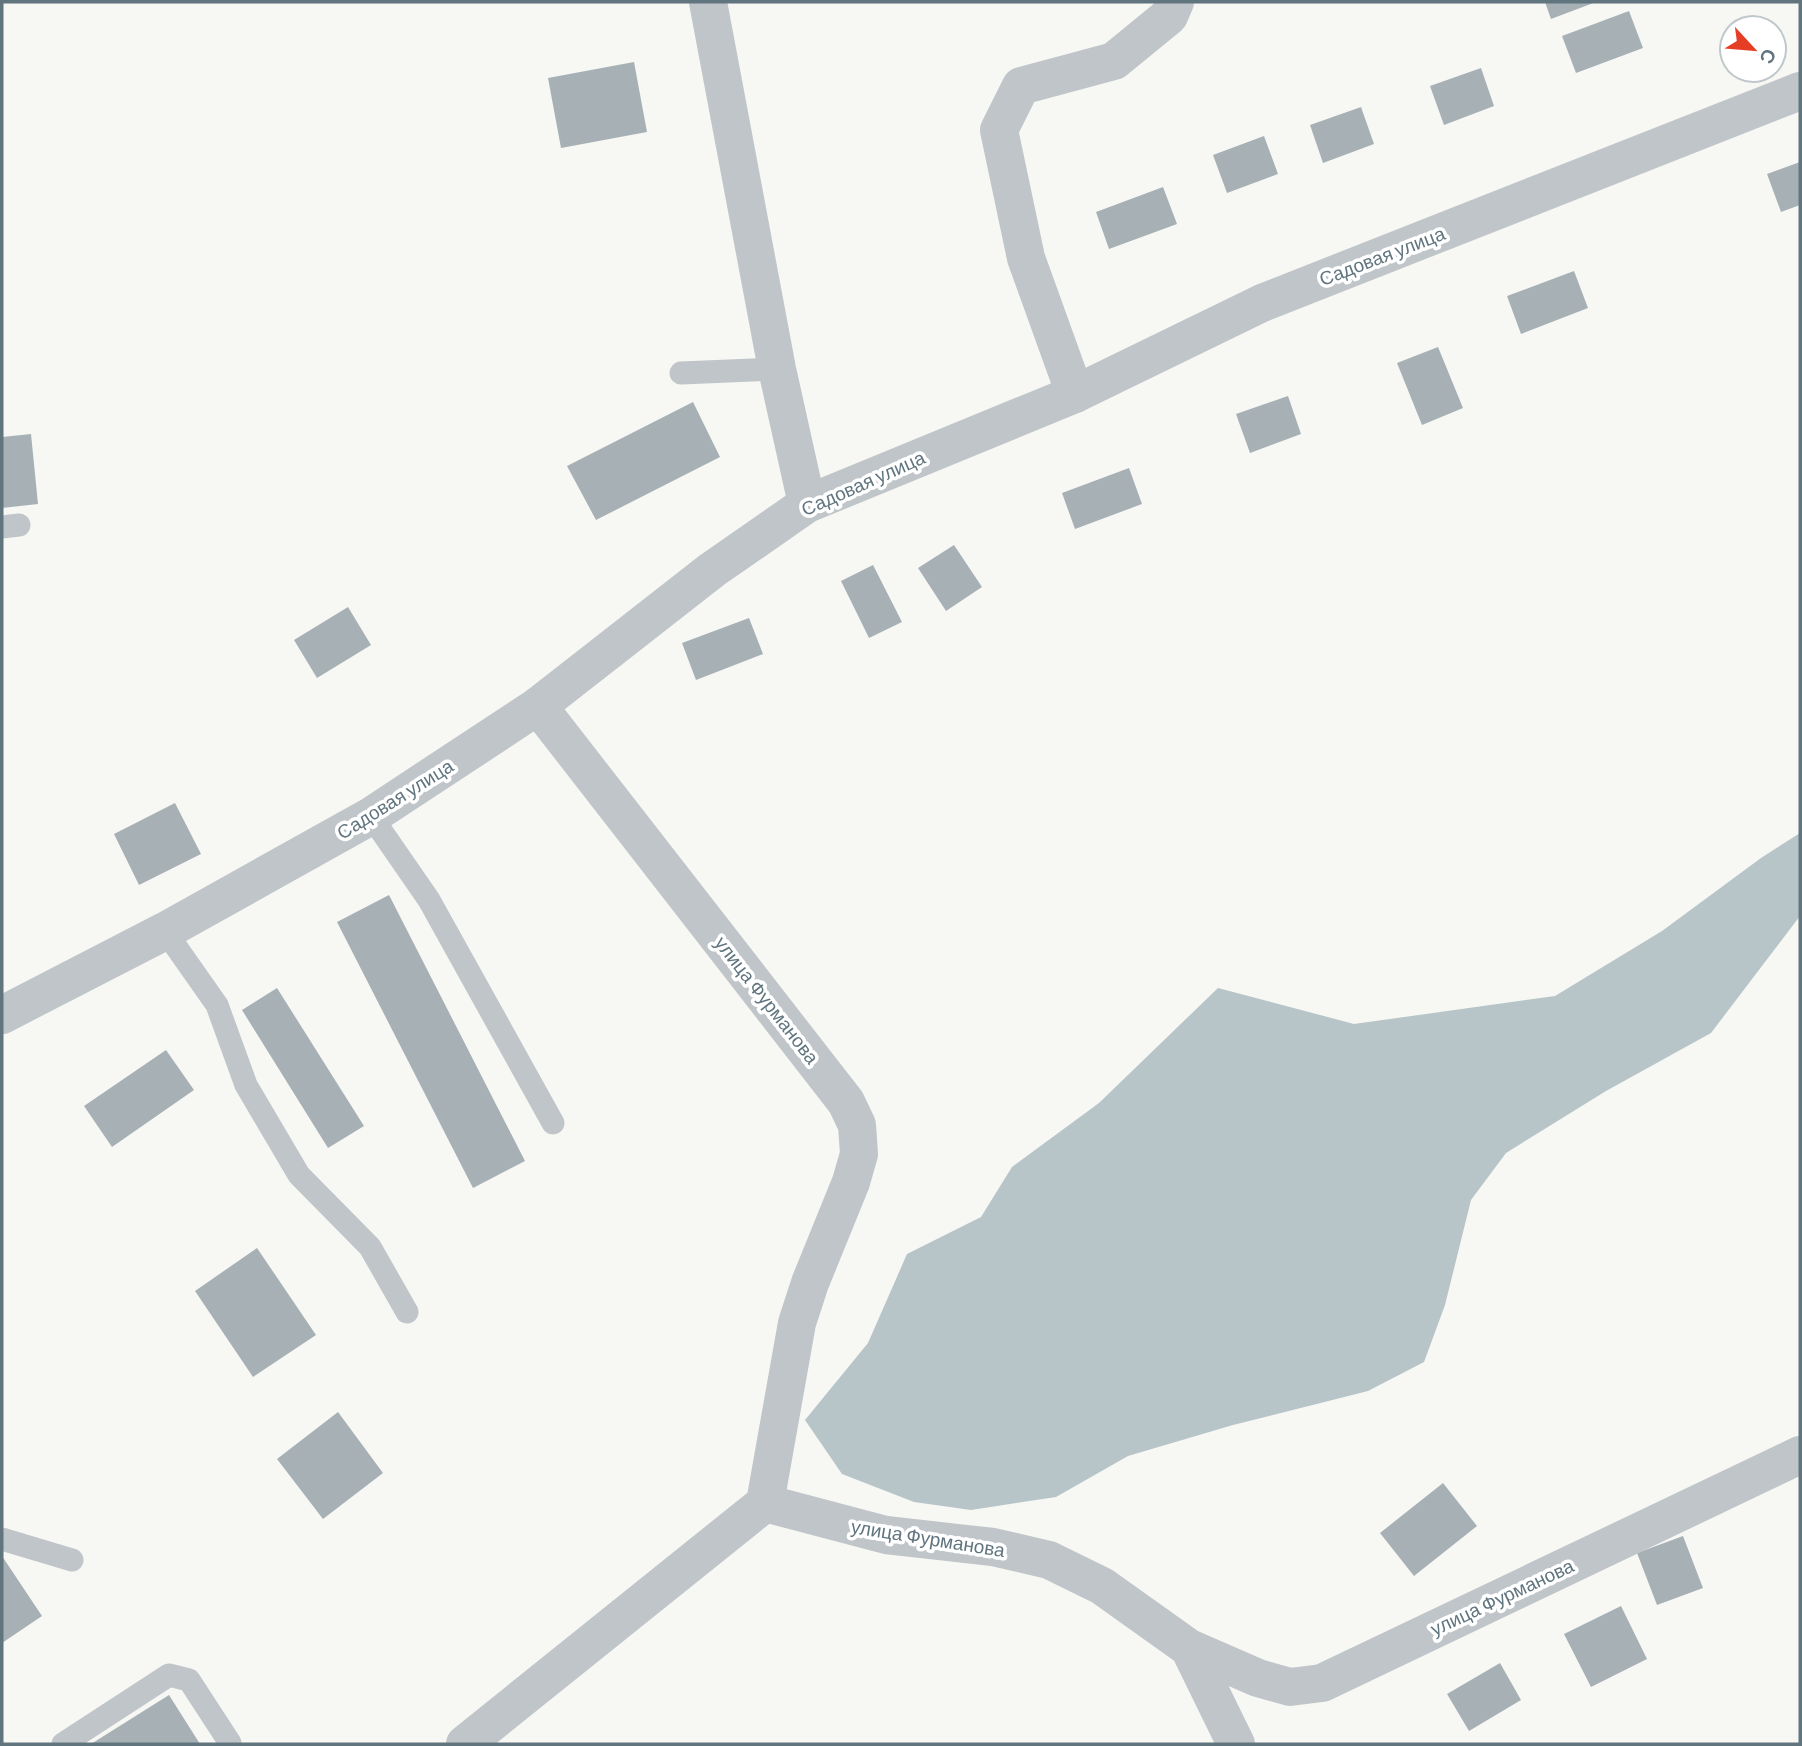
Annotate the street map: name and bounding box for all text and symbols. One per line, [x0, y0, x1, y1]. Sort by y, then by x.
north arrow [1718, 14, 1788, 84]
text: С [1755, 45, 1782, 68]
street label: Садовая улица [1316, 221, 1448, 290]
street label: Садовая улица [797, 445, 929, 520]
street label: Садовая улица [332, 753, 458, 844]
street label: улица Фурманова [710, 931, 825, 1068]
street label: улица Фурманова [850, 1514, 1007, 1561]
street label: улица Фурманова [1426, 1553, 1577, 1640]

